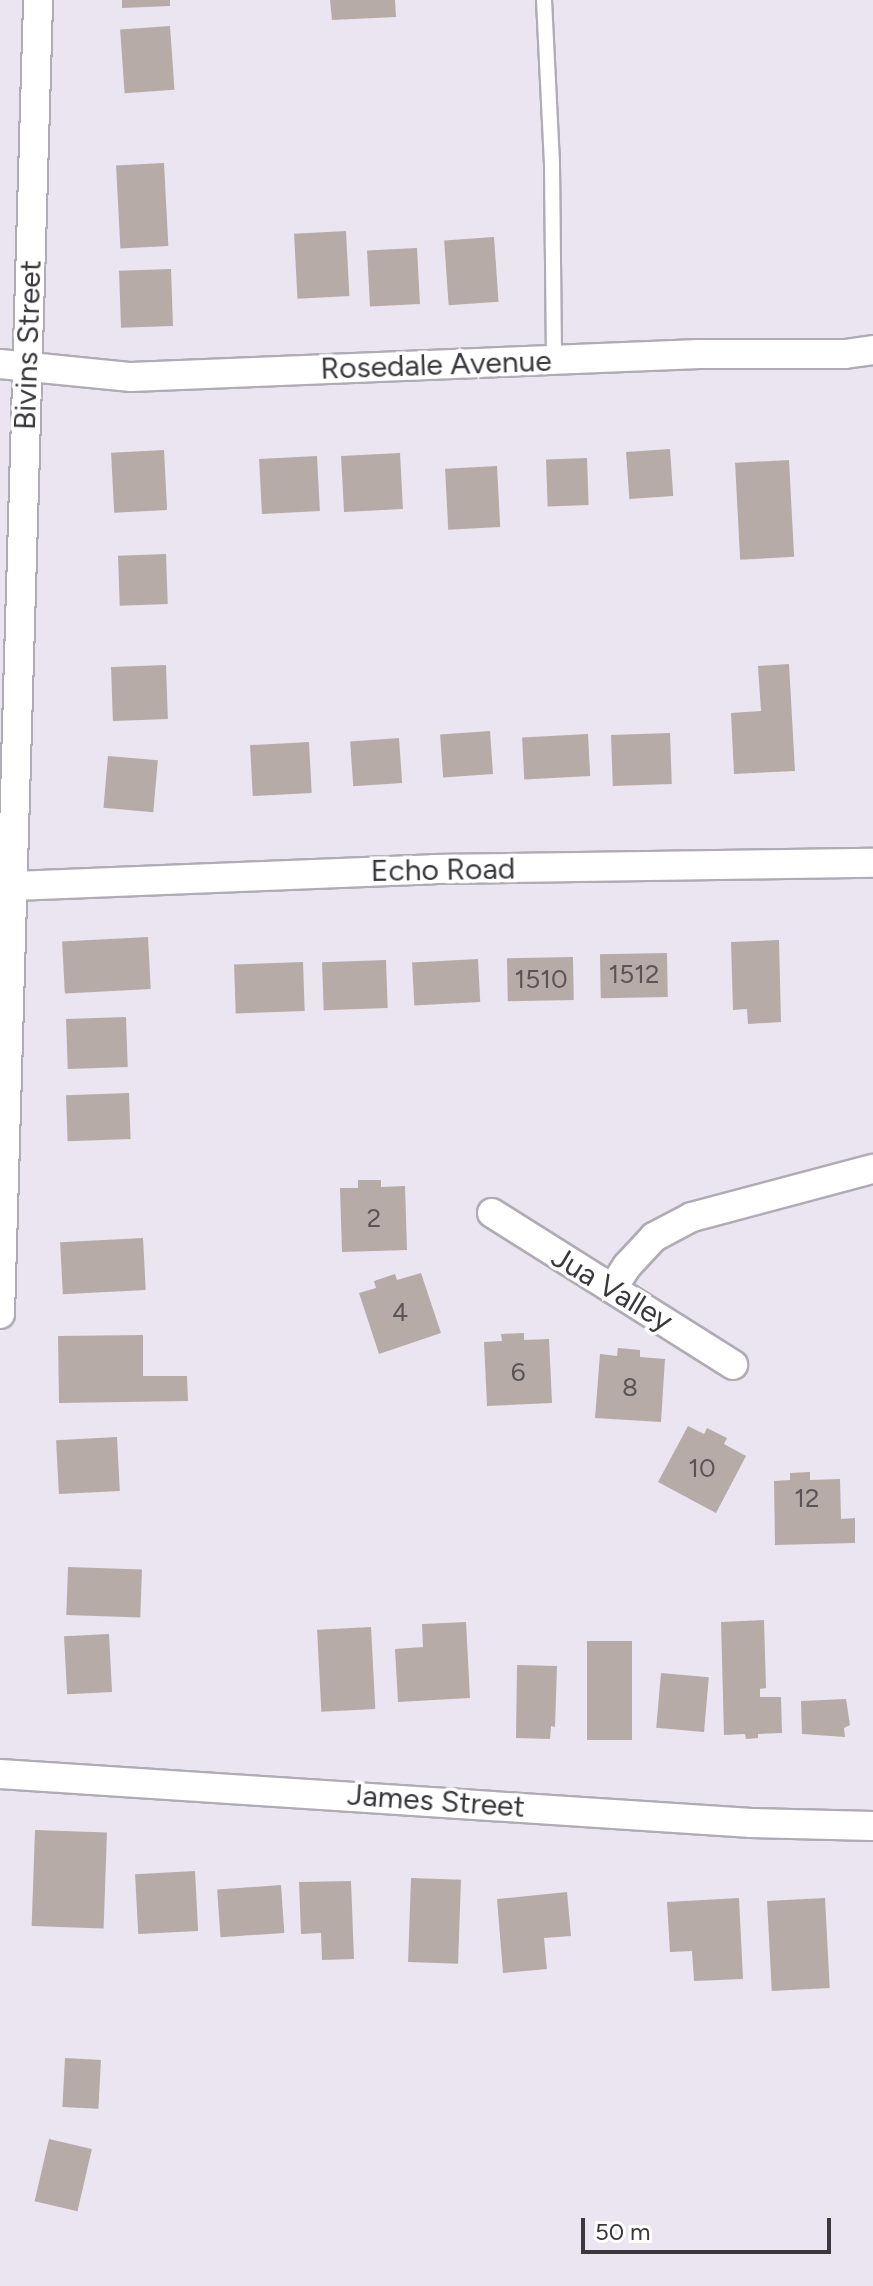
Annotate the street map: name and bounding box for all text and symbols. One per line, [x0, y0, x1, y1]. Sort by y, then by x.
street label: Bivins Street [7, 259, 49, 431]
street label: Rosedale Avenue [320, 343, 552, 387]
street label: Echo Road [370, 851, 516, 889]
house number: 1512 [609, 959, 659, 991]
house number: 1510 [514, 964, 568, 996]
house number: 2 [367, 1203, 381, 1235]
street label: Jua Valley [545, 1239, 679, 1339]
house number: 4 [392, 1297, 408, 1329]
house number: 6 [511, 1357, 525, 1389]
house number: 8 [622, 1372, 638, 1404]
house number: 10 [688, 1453, 716, 1485]
house number: 12 [794, 1483, 820, 1515]
street label: James Street [346, 1777, 526, 1825]
scale bar [585, 2202, 835, 2252]
text: 50 m [595, 2217, 651, 2246]

